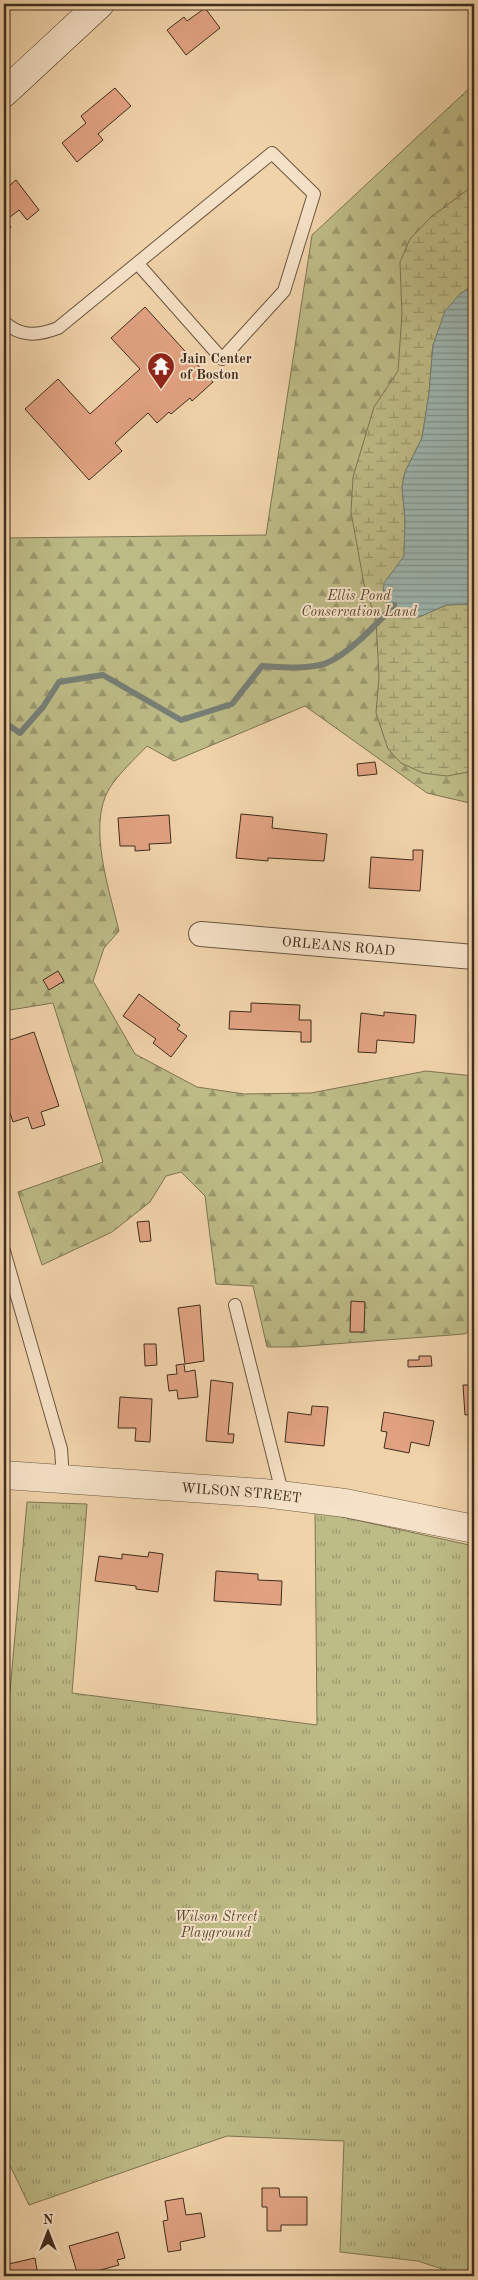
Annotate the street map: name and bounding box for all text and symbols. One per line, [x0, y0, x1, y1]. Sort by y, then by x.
temple icon: Jain Center of Boston [146, 351, 176, 390]
place label: Jain Center of Boston [180, 352, 252, 382]
park label: Ellis Pond Conservation Land [301, 589, 417, 619]
street label: ORLEANS ROAD [281, 935, 396, 958]
street label: WILSON STREET [180, 1481, 302, 1506]
park label: Wilson Street Playground [175, 1910, 258, 1941]
north arrow [22, 2208, 72, 2258]
text: N [43, 2213, 54, 2227]

